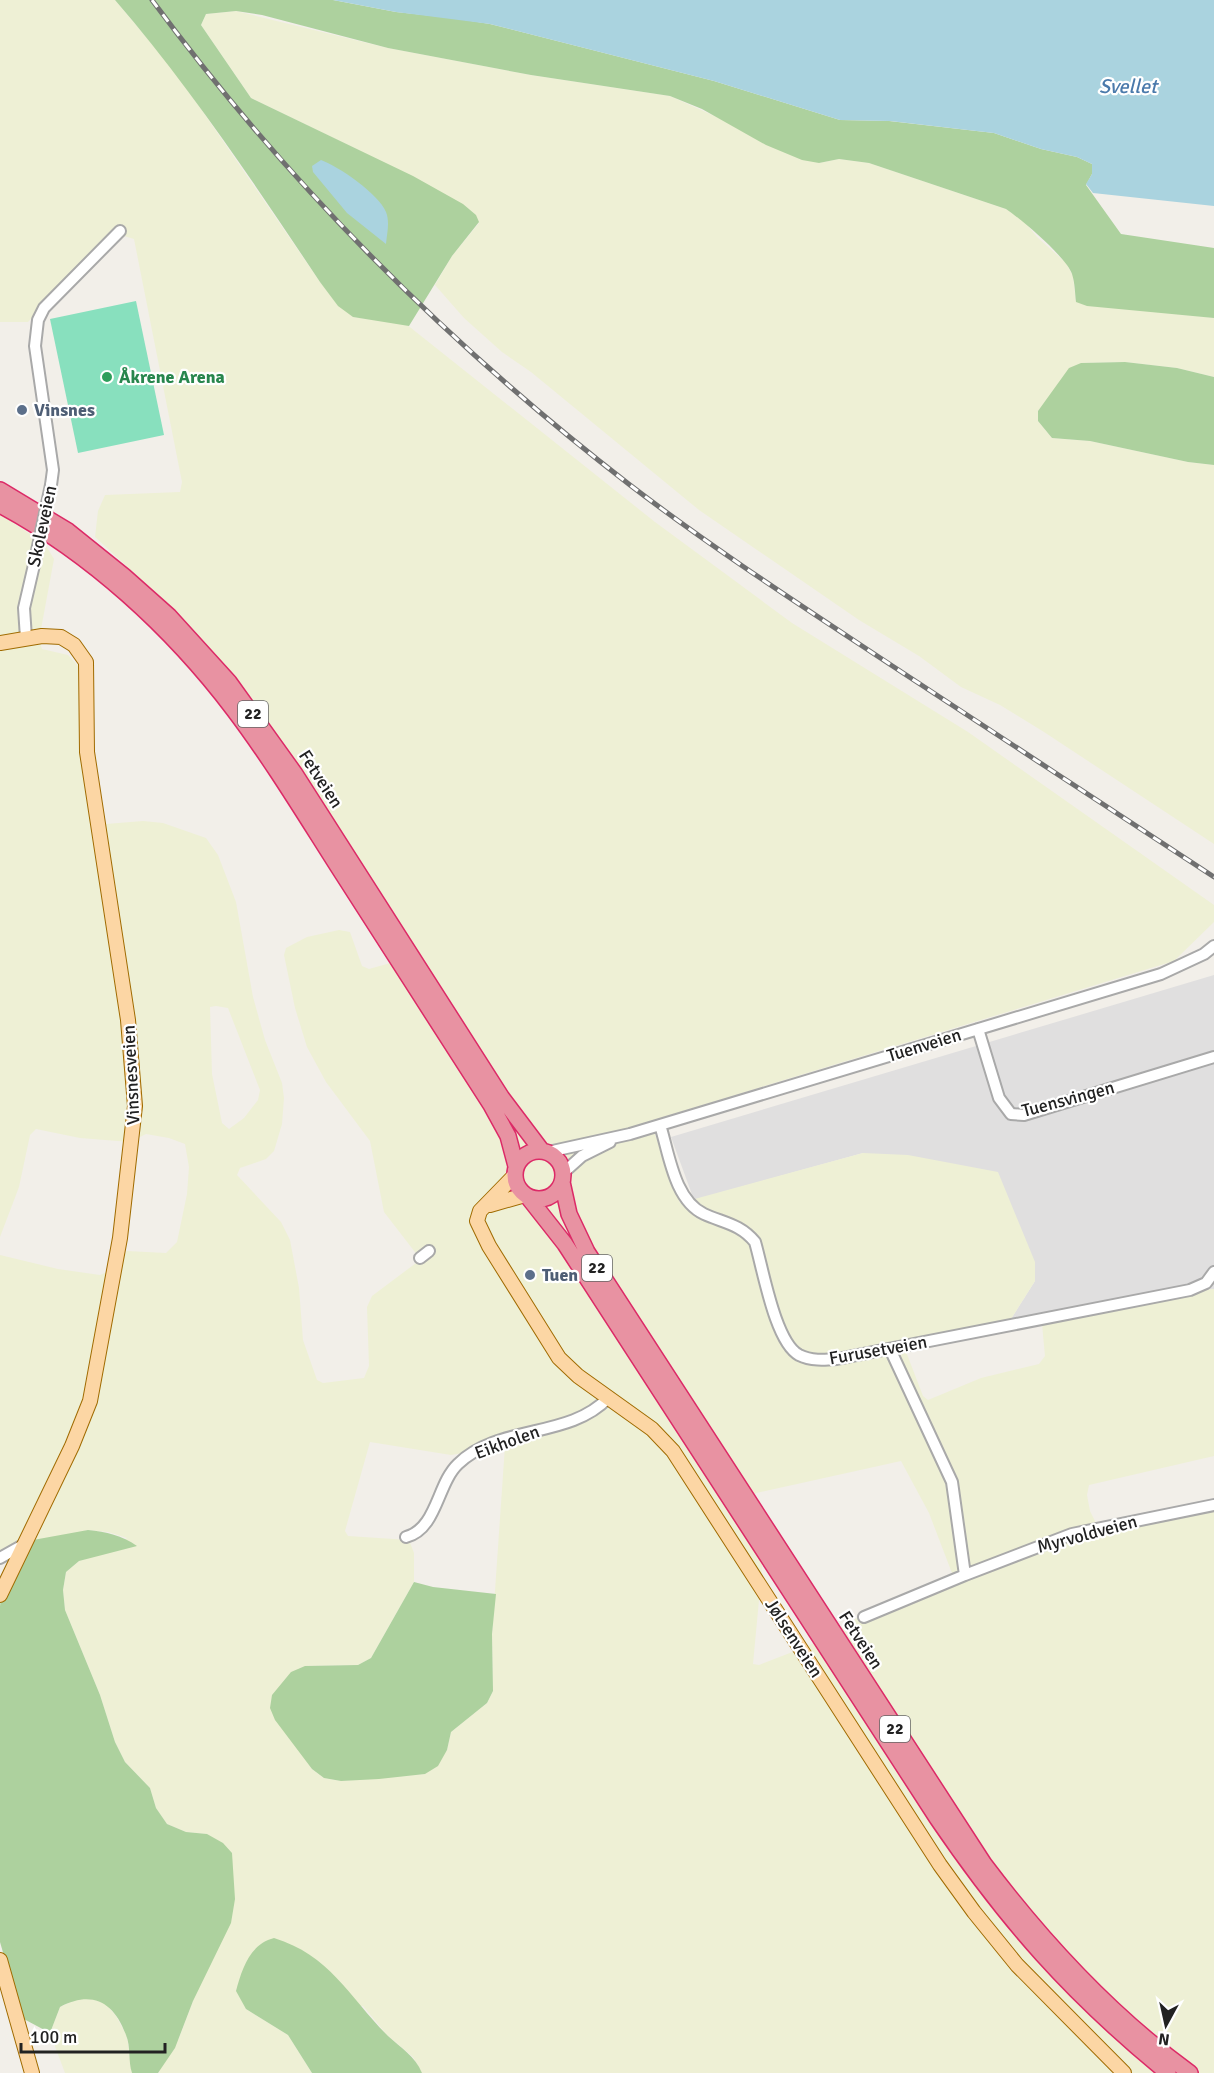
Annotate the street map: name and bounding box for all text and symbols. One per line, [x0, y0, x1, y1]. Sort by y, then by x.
water label: Svellet [1099, 74, 1159, 99]
place label: Åkrene Arena [119, 366, 225, 388]
marker: Åkrene Arena [100, 370, 114, 384]
place label: Vinsnes [34, 399, 95, 421]
marker: Vinsnes [15, 403, 29, 417]
street label: Skoleveien [23, 483, 61, 569]
road number: 22 [238, 701, 268, 727]
street label: Fetveien [294, 746, 348, 812]
street label: Tuenveien [884, 1023, 964, 1067]
street label: Vinsnesveien [117, 1024, 145, 1126]
street label: Tuensvingen [1019, 1076, 1117, 1122]
road number: 22 [582, 1255, 612, 1281]
place label: Tuen [542, 1264, 578, 1286]
marker: Tuen [523, 1268, 537, 1282]
street label: Furusetveien [827, 1331, 929, 1369]
street label: Eikholen [472, 1420, 542, 1464]
street label: Myrvoldveien [1035, 1510, 1139, 1558]
street label: Jølsenveien [760, 1594, 828, 1682]
street label: Fetveien [834, 1607, 888, 1673]
road number: 22 [880, 1716, 910, 1742]
north arrow [1136, 1995, 1196, 2055]
scale bar [21, 2016, 165, 2054]
text: 100 m [30, 2026, 77, 2048]
text: N [1157, 2028, 1171, 2050]

